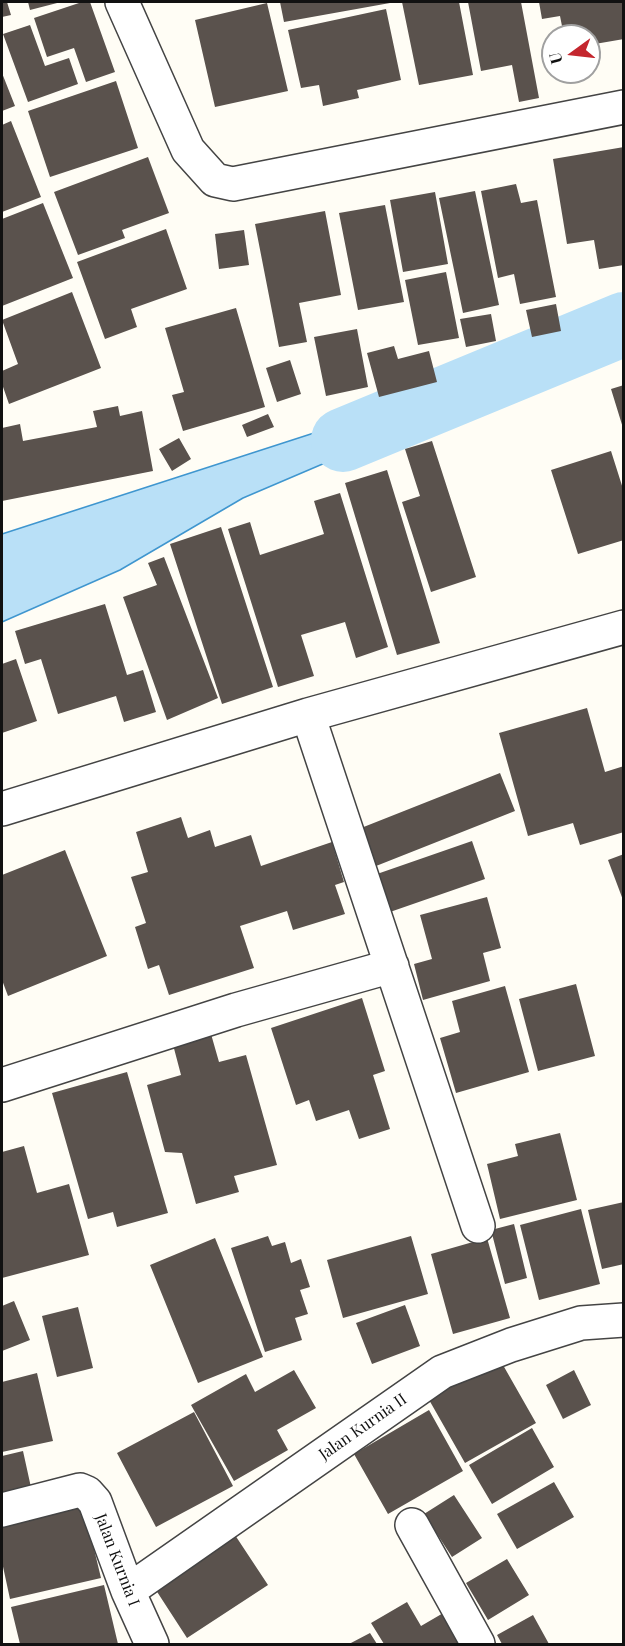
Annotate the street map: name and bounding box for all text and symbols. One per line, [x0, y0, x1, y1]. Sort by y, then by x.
north arrow [541, 24, 601, 84]
text: U [543, 50, 567, 66]
street label: Jalan Kurnia II [315, 1390, 411, 1464]
street label: Jalan Kurnia I [91, 1511, 143, 1609]

